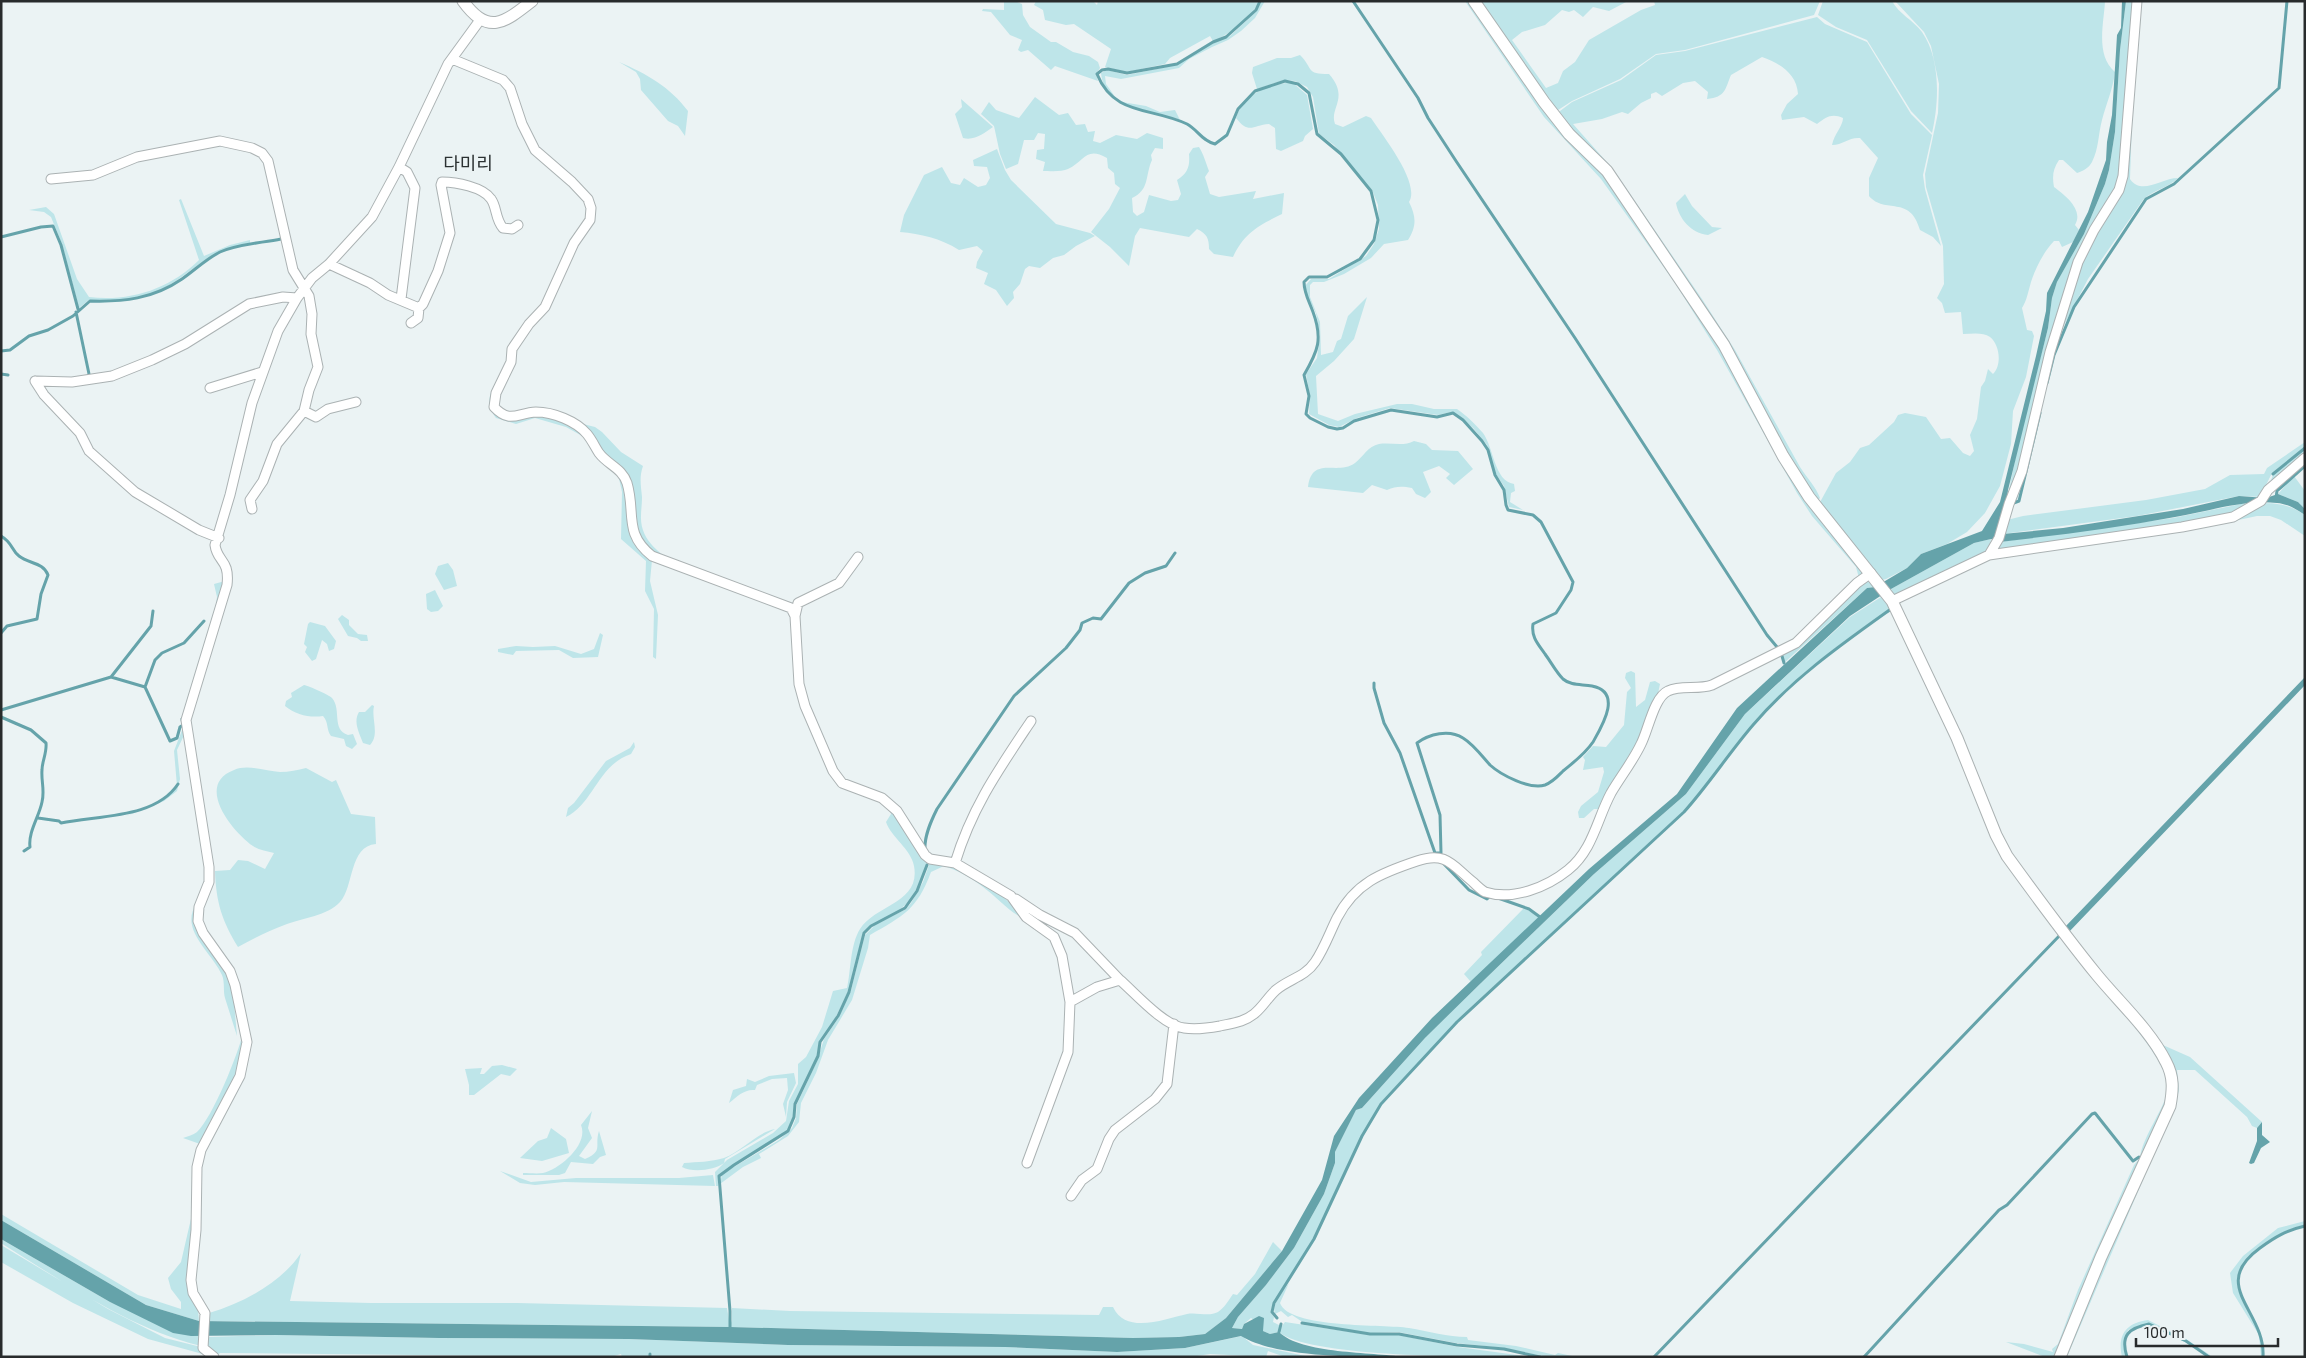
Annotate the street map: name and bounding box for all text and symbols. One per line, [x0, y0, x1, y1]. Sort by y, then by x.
district label: 다미리 [443, 152, 493, 174]
scale bar [2136, 1316, 2278, 1348]
text: 100 m [2144, 1323, 2185, 1341]

